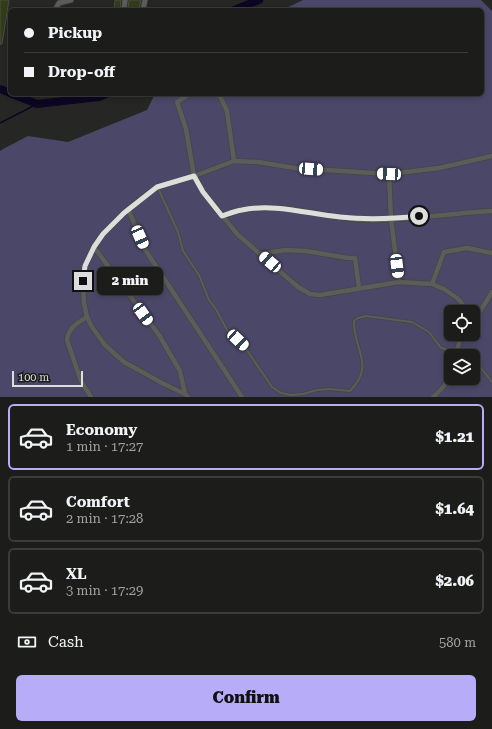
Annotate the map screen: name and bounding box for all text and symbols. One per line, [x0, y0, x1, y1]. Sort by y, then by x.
text: Pickup [48, 24, 102, 42]
text: Drop-off [48, 63, 115, 81]
car [299, 162, 323, 176]
car [377, 167, 401, 181]
route start [410, 207, 428, 225]
car [130, 224, 150, 250]
car [257, 250, 283, 274]
car [390, 253, 404, 279]
callout: 2 min [97, 267, 163, 295]
route end [74, 272, 92, 290]
text: 2 min [112, 273, 148, 288]
car [131, 301, 155, 327]
map controls [444, 305, 480, 385]
button: locate [444, 305, 480, 341]
car [225, 327, 251, 353]
button: layers [444, 349, 480, 385]
scale bar [12, 369, 83, 388]
text: 100 m [18, 371, 49, 384]
icon: car [18, 419, 54, 455]
text: Economy [66, 421, 137, 439]
text: $1.21 [435, 428, 474, 446]
text: 1 min · 17:27 [66, 439, 143, 454]
icon: car [18, 491, 54, 527]
text: Comfort [66, 493, 130, 511]
text: $1.64 [435, 500, 474, 518]
text: 2 min · 17:28 [66, 511, 143, 526]
icon: car [18, 563, 54, 599]
text: XL [66, 565, 87, 583]
text: $2.06 [435, 572, 474, 590]
text: 3 min · 17:29 [66, 583, 143, 598]
icon: cash [16, 631, 38, 653]
text: Cash [48, 633, 84, 651]
text: 580 m [439, 635, 476, 650]
button: Confirm [16, 675, 476, 721]

